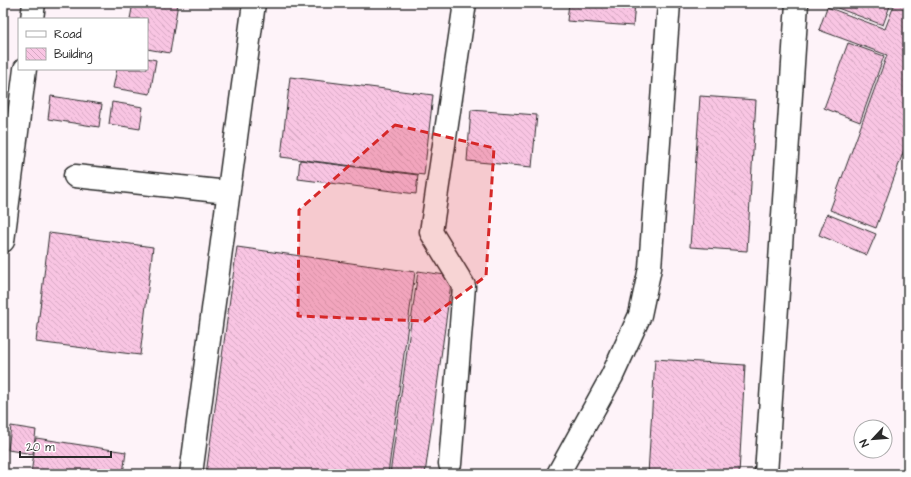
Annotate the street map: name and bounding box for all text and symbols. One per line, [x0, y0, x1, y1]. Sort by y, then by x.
legend [18, 18, 148, 70]
text: Road [54, 26, 82, 43]
text: Building [54, 46, 92, 64]
north arrow [853, 419, 893, 459]
scale bar [20, 433, 111, 459]
text: N [856, 437, 873, 450]
text: 20 m [26, 439, 55, 456]

